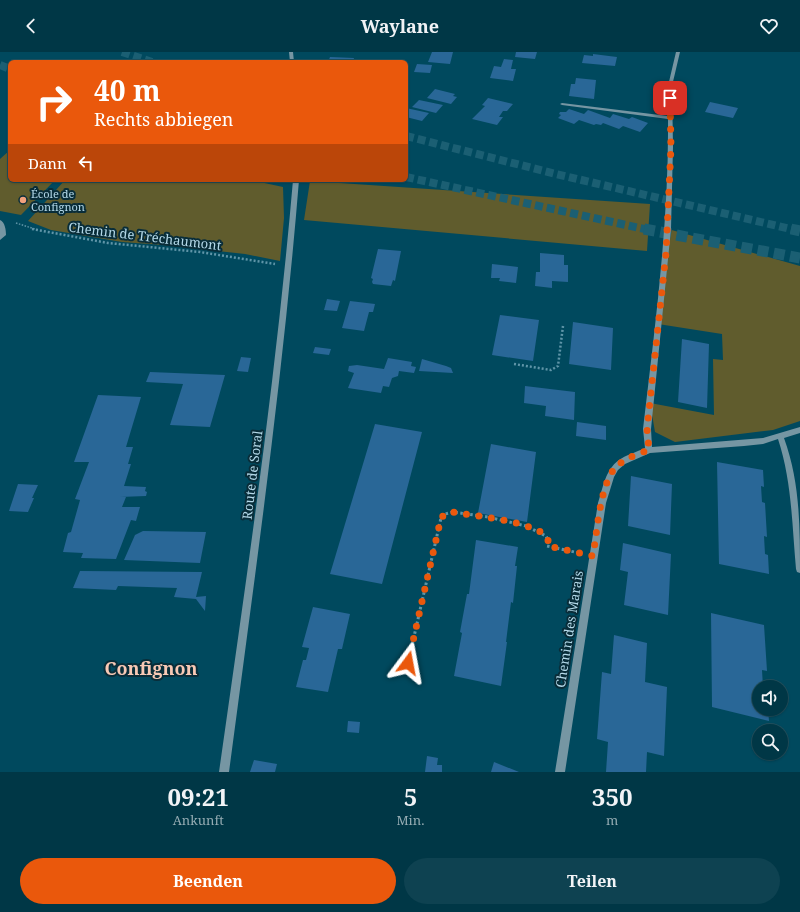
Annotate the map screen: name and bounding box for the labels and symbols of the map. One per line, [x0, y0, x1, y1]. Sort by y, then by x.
pin [653, 81, 687, 115]
place label: École de Confignon [31, 186, 85, 214]
marker: École de Confignon [18, 195, 28, 205]
street label: Chemin de Tréchaumont [68, 218, 223, 254]
street label: Route de Soral [238, 430, 266, 520]
street label: Chemin des Marais [551, 569, 587, 689]
position arrow [387, 642, 429, 684]
district label: Confignon [104, 656, 198, 680]

